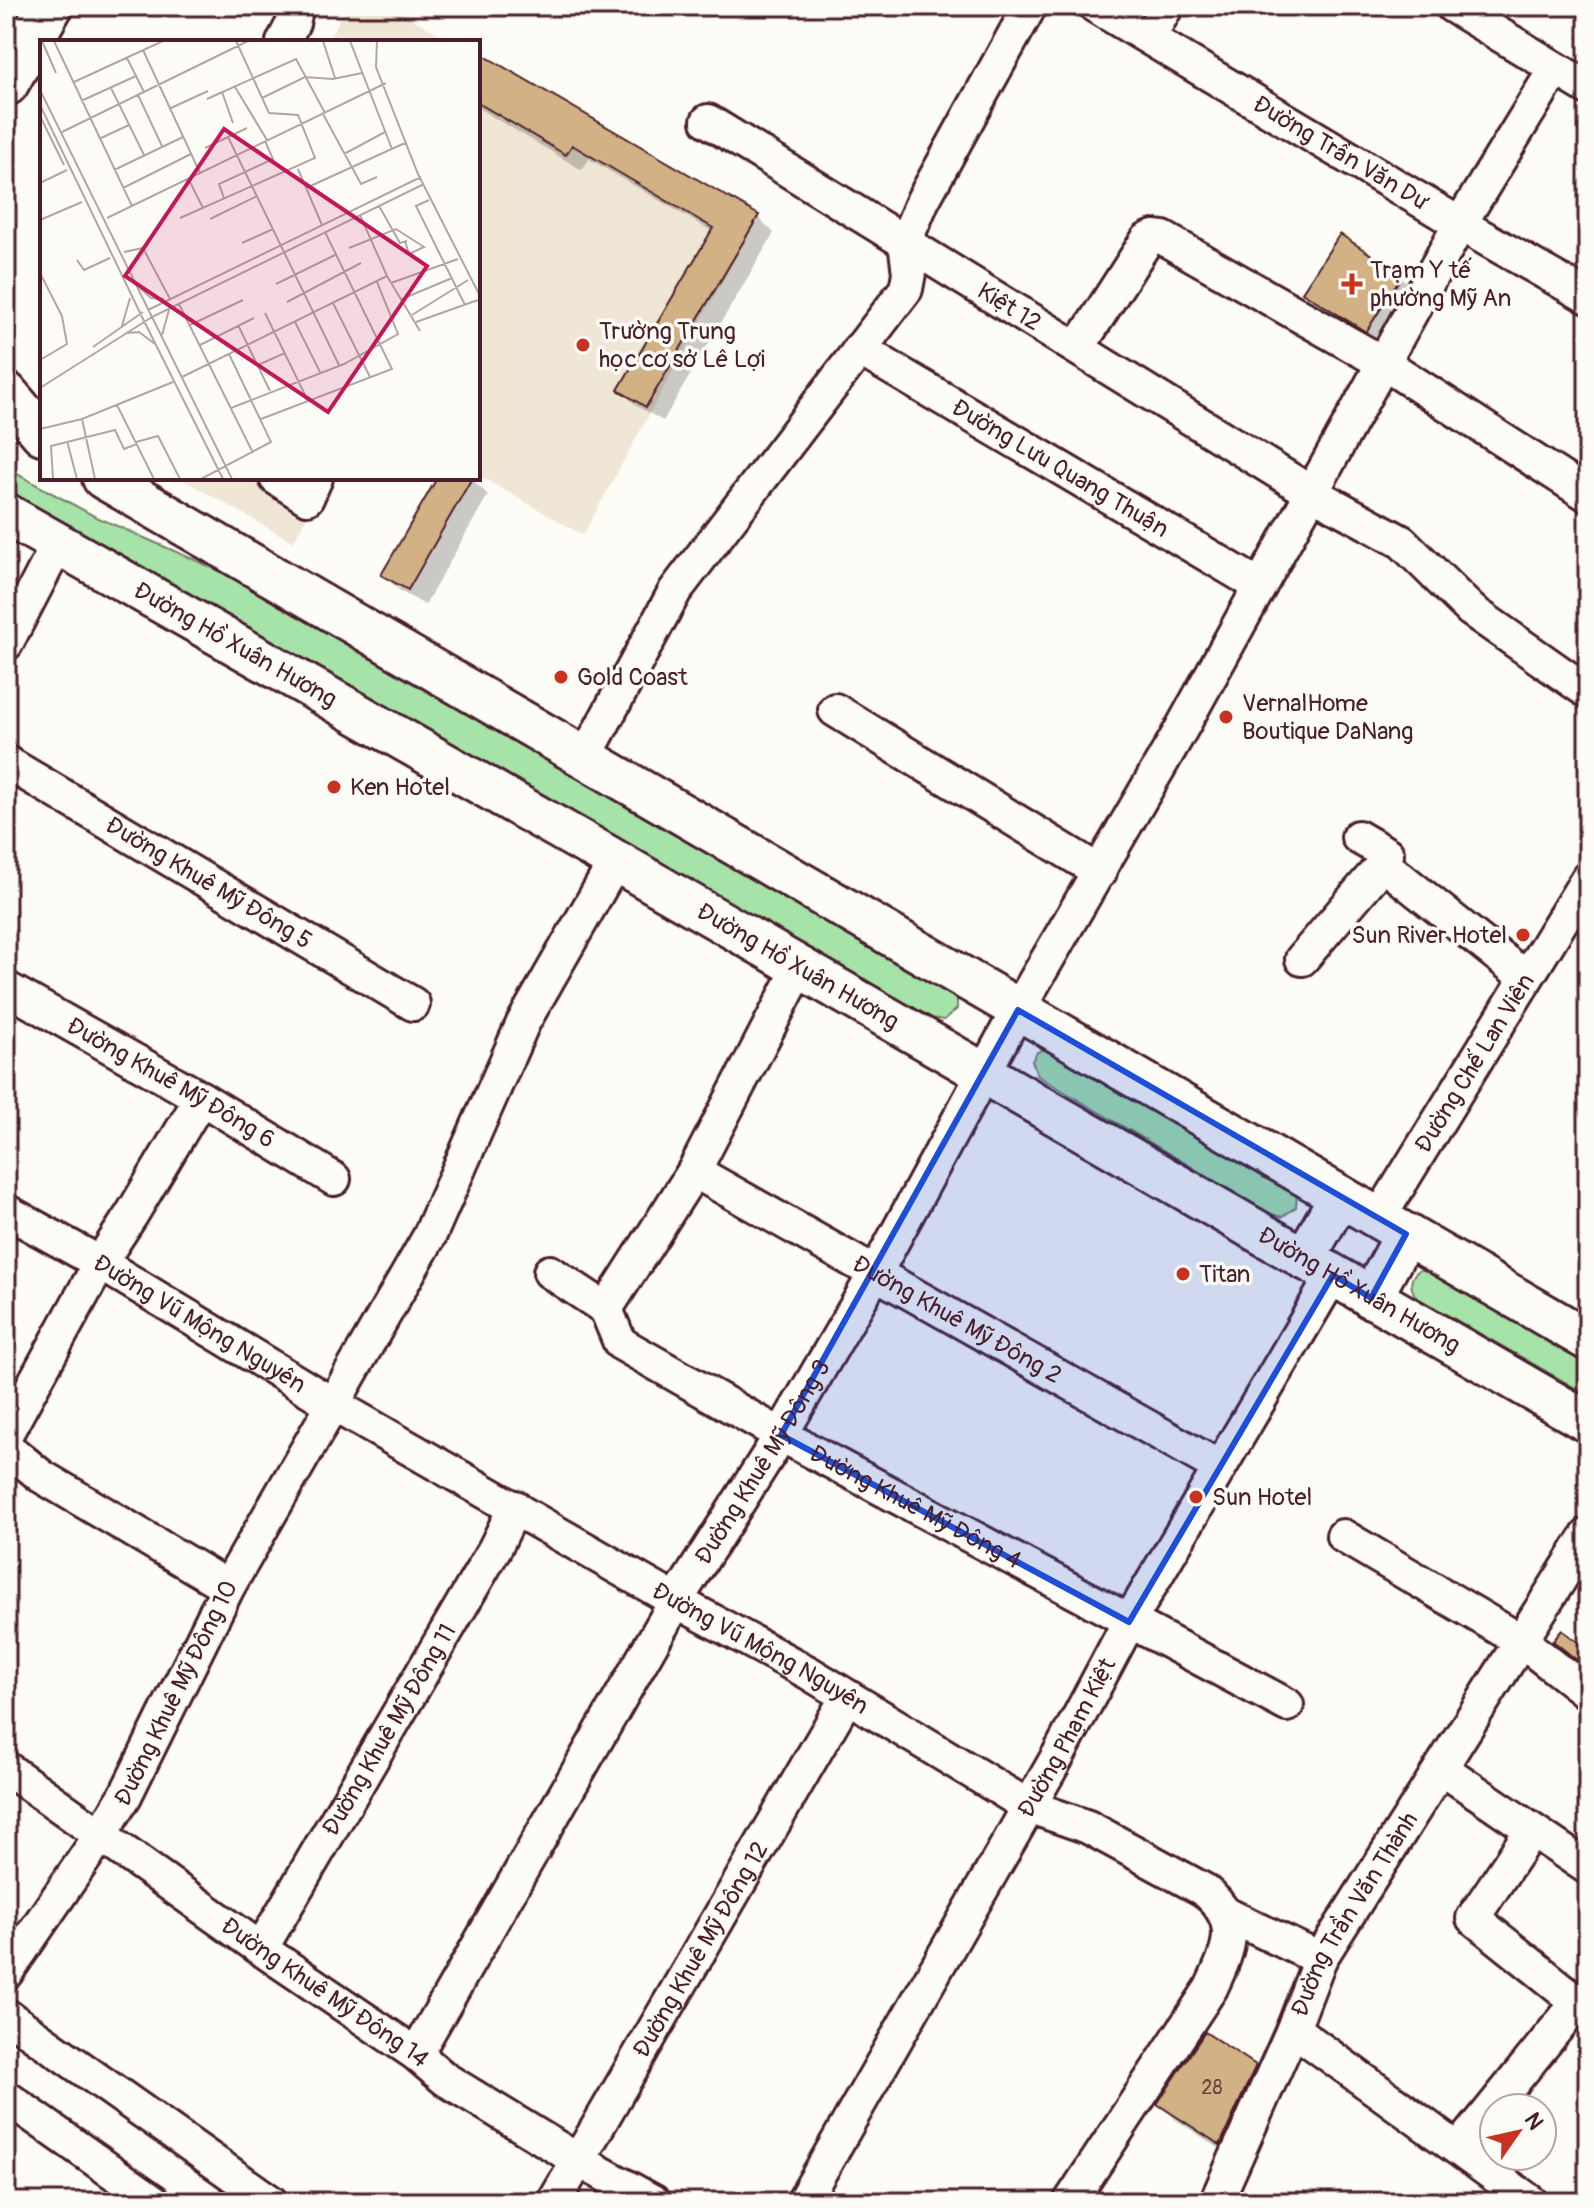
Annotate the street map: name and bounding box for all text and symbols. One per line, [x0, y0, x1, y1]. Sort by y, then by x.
inset map [40, 40, 480, 480]
street label: Đường Trần Văn Dư [1248, 89, 1435, 217]
place label: Trạm Y tế phường Mỹ An [1370, 256, 1511, 313]
marker: Trạm Y tế phường Mỹ An [1341, 273, 1363, 295]
street label: Kiệt 12 [972, 276, 1047, 337]
place label: Trường Trung học cơ sở Lê Lợi [599, 317, 765, 374]
marker: Trường Trung học cơ sở Lê Lợi [574, 336, 592, 354]
street label: Đường Lưu Quang Thuận [947, 393, 1174, 543]
street label: Đường Hồ Xuân Hương [129, 575, 342, 714]
place label: Gold Coast [577, 663, 688, 692]
marker: Gold Coast [552, 668, 570, 686]
place label: VernalHome Boutique DaNang [1242, 689, 1413, 746]
marker: VernalHome Boutique DaNang [1217, 708, 1235, 726]
place label: Ken Hotel [350, 773, 450, 802]
marker: Ken Hotel [325, 778, 343, 796]
street label: Đường Khuê Mỹ Đông 5 [101, 810, 317, 955]
street label: Đường Hồ Xuân Hương [692, 896, 904, 1036]
place label: Sun River Hotel [1352, 921, 1507, 950]
marker: Sun River Hotel [1514, 926, 1532, 944]
street label: Đường Chế Lan Viên [1408, 968, 1540, 1158]
street label: Đường Khuê Mỹ Đông 6 [62, 1011, 280, 1154]
street label: Đường Hồ Xuân Hương [1253, 1220, 1466, 1360]
street label: Đường Vũ Mộng Nguyên [88, 1248, 311, 1399]
street label: Đường Khuê Mỹ Đông 2 [848, 1249, 1067, 1390]
place label: Titan [1199, 1260, 1250, 1289]
marker: Titan [1174, 1265, 1192, 1283]
street label: Đường Khuê Mỹ Đông 3 [688, 1354, 836, 1570]
street label: Đường Khuê Mỹ Đông 4 [805, 1439, 1026, 1575]
place label: Sun Hotel [1212, 1483, 1312, 1512]
marker: Sun Hotel [1187, 1488, 1205, 1506]
street label: Đường Khuê Mỹ Đông 10 [108, 1576, 243, 1811]
street label: Đường Vũ Mộng Nguyên [647, 1576, 874, 1720]
street label: Đường Khuê Mỹ Đông 11 [316, 1618, 462, 1841]
street label: Đường Phạm Kiệt [1011, 1653, 1122, 1823]
street label: Đường Trần Văn Thành [1285, 1806, 1424, 2020]
street label: Đường Khuê Mỹ Đông 12 [627, 1836, 774, 2062]
street label: Đường Khuê Mỹ Đông 14 [216, 1911, 435, 2073]
house number: 28 [1201, 2075, 1223, 2100]
north arrow [1478, 2092, 1558, 2172]
text: N [1518, 2107, 1550, 2135]

